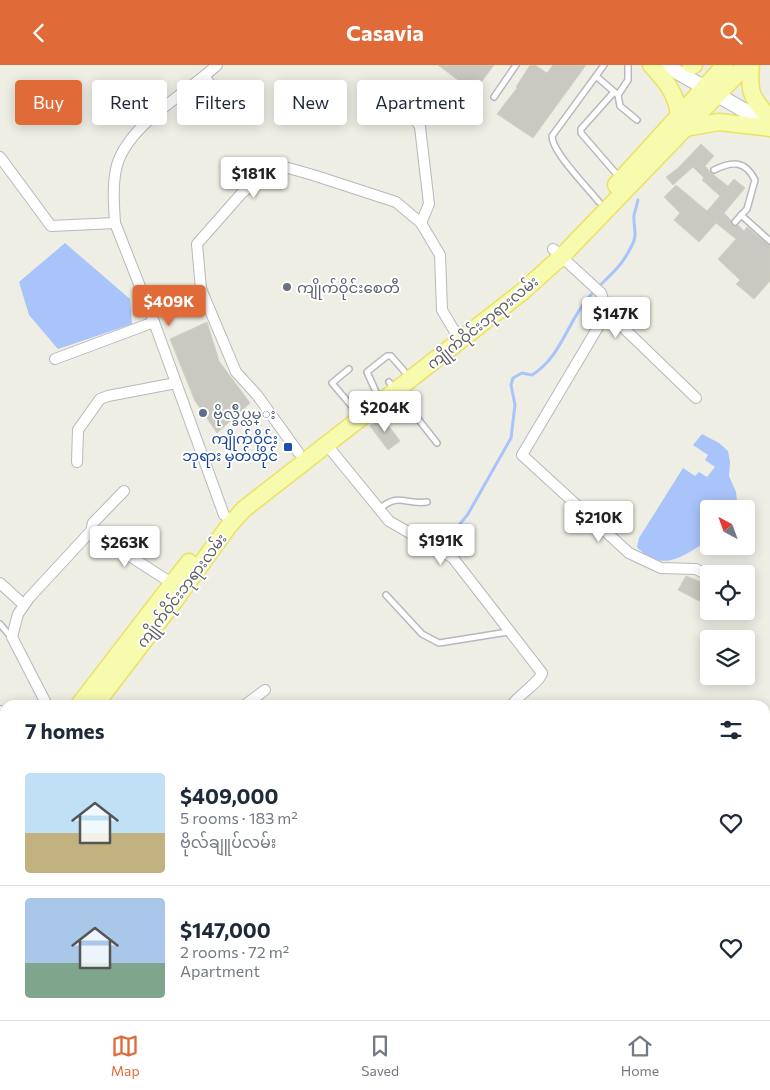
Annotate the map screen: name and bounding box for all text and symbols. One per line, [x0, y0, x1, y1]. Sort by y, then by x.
icon: back [25, 19, 53, 47]
text: Casavia [346, 19, 424, 46]
icon: search [717, 19, 745, 47]
chip: Buy [15, 80, 82, 125]
chip: Rent [92, 80, 167, 125]
chip: Filters [177, 80, 264, 125]
chip: New [274, 80, 347, 125]
chip: Apartment [357, 80, 483, 125]
pin: $181K [219, 157, 289, 199]
text: $181K [232, 163, 276, 182]
street label: ကျိုက်ဝိုင်းဘုရားလမ်း [423, 272, 544, 376]
place label: ကျိုက်ဝိုင်းစေတီ [297, 278, 400, 300]
marker: ကျိုက်ဝိုင်းစေတီ [281, 281, 293, 293]
pin: $409K [134, 285, 204, 327]
text: $409K [144, 291, 194, 310]
pin: $147K [581, 297, 651, 339]
text: $147K [593, 303, 639, 322]
pin: $204K [350, 391, 420, 433]
text: $204K [360, 397, 410, 416]
place label: ဗိုလ္ခ်ဳပ္လမ္း [213, 404, 276, 426]
marker: ဗိုလ္ခ်ဳပ္လမ္း [197, 407, 209, 419]
place label: ကျိုက်ဝိုင်း ဘုရား မှတ်တိုင် [182, 429, 278, 468]
marker: ကျိုက်ဝိုင်း ဘုရား မှတ်တိုင် [282, 441, 294, 453]
north arrow [700, 500, 755, 555]
map controls [700, 500, 755, 685]
pin: $210K [564, 501, 634, 543]
text: $210K [575, 507, 623, 526]
pin: $191K [406, 523, 476, 566]
pin: $263K [90, 525, 160, 568]
street label: ကျိုက်ဝိုင်းဘုရားလမ်း [132, 529, 233, 653]
text: $191K [419, 530, 463, 549]
text: $263K [101, 532, 149, 551]
button: locate [700, 565, 755, 620]
button: layers [700, 630, 755, 685]
icon: filters [717, 716, 745, 744]
text: 7 homes [25, 718, 104, 743]
text: $409,000 [180, 783, 278, 808]
icon: home [65, 793, 125, 853]
text: 5 rooms · 183 m² [180, 808, 298, 827]
icon: heart [717, 809, 745, 837]
text: ဗိုလ်ချူပ်လမ်း [180, 832, 276, 851]
text: $147,000 [180, 917, 271, 942]
icon: home [65, 918, 125, 978]
icon: heart [717, 934, 745, 962]
text: 2 rooms · 72 m² [180, 942, 289, 961]
text: Apartment [180, 961, 260, 980]
tab: Map [111, 1032, 140, 1079]
tab: Saved [361, 1032, 399, 1079]
tab: Home [621, 1032, 659, 1079]

